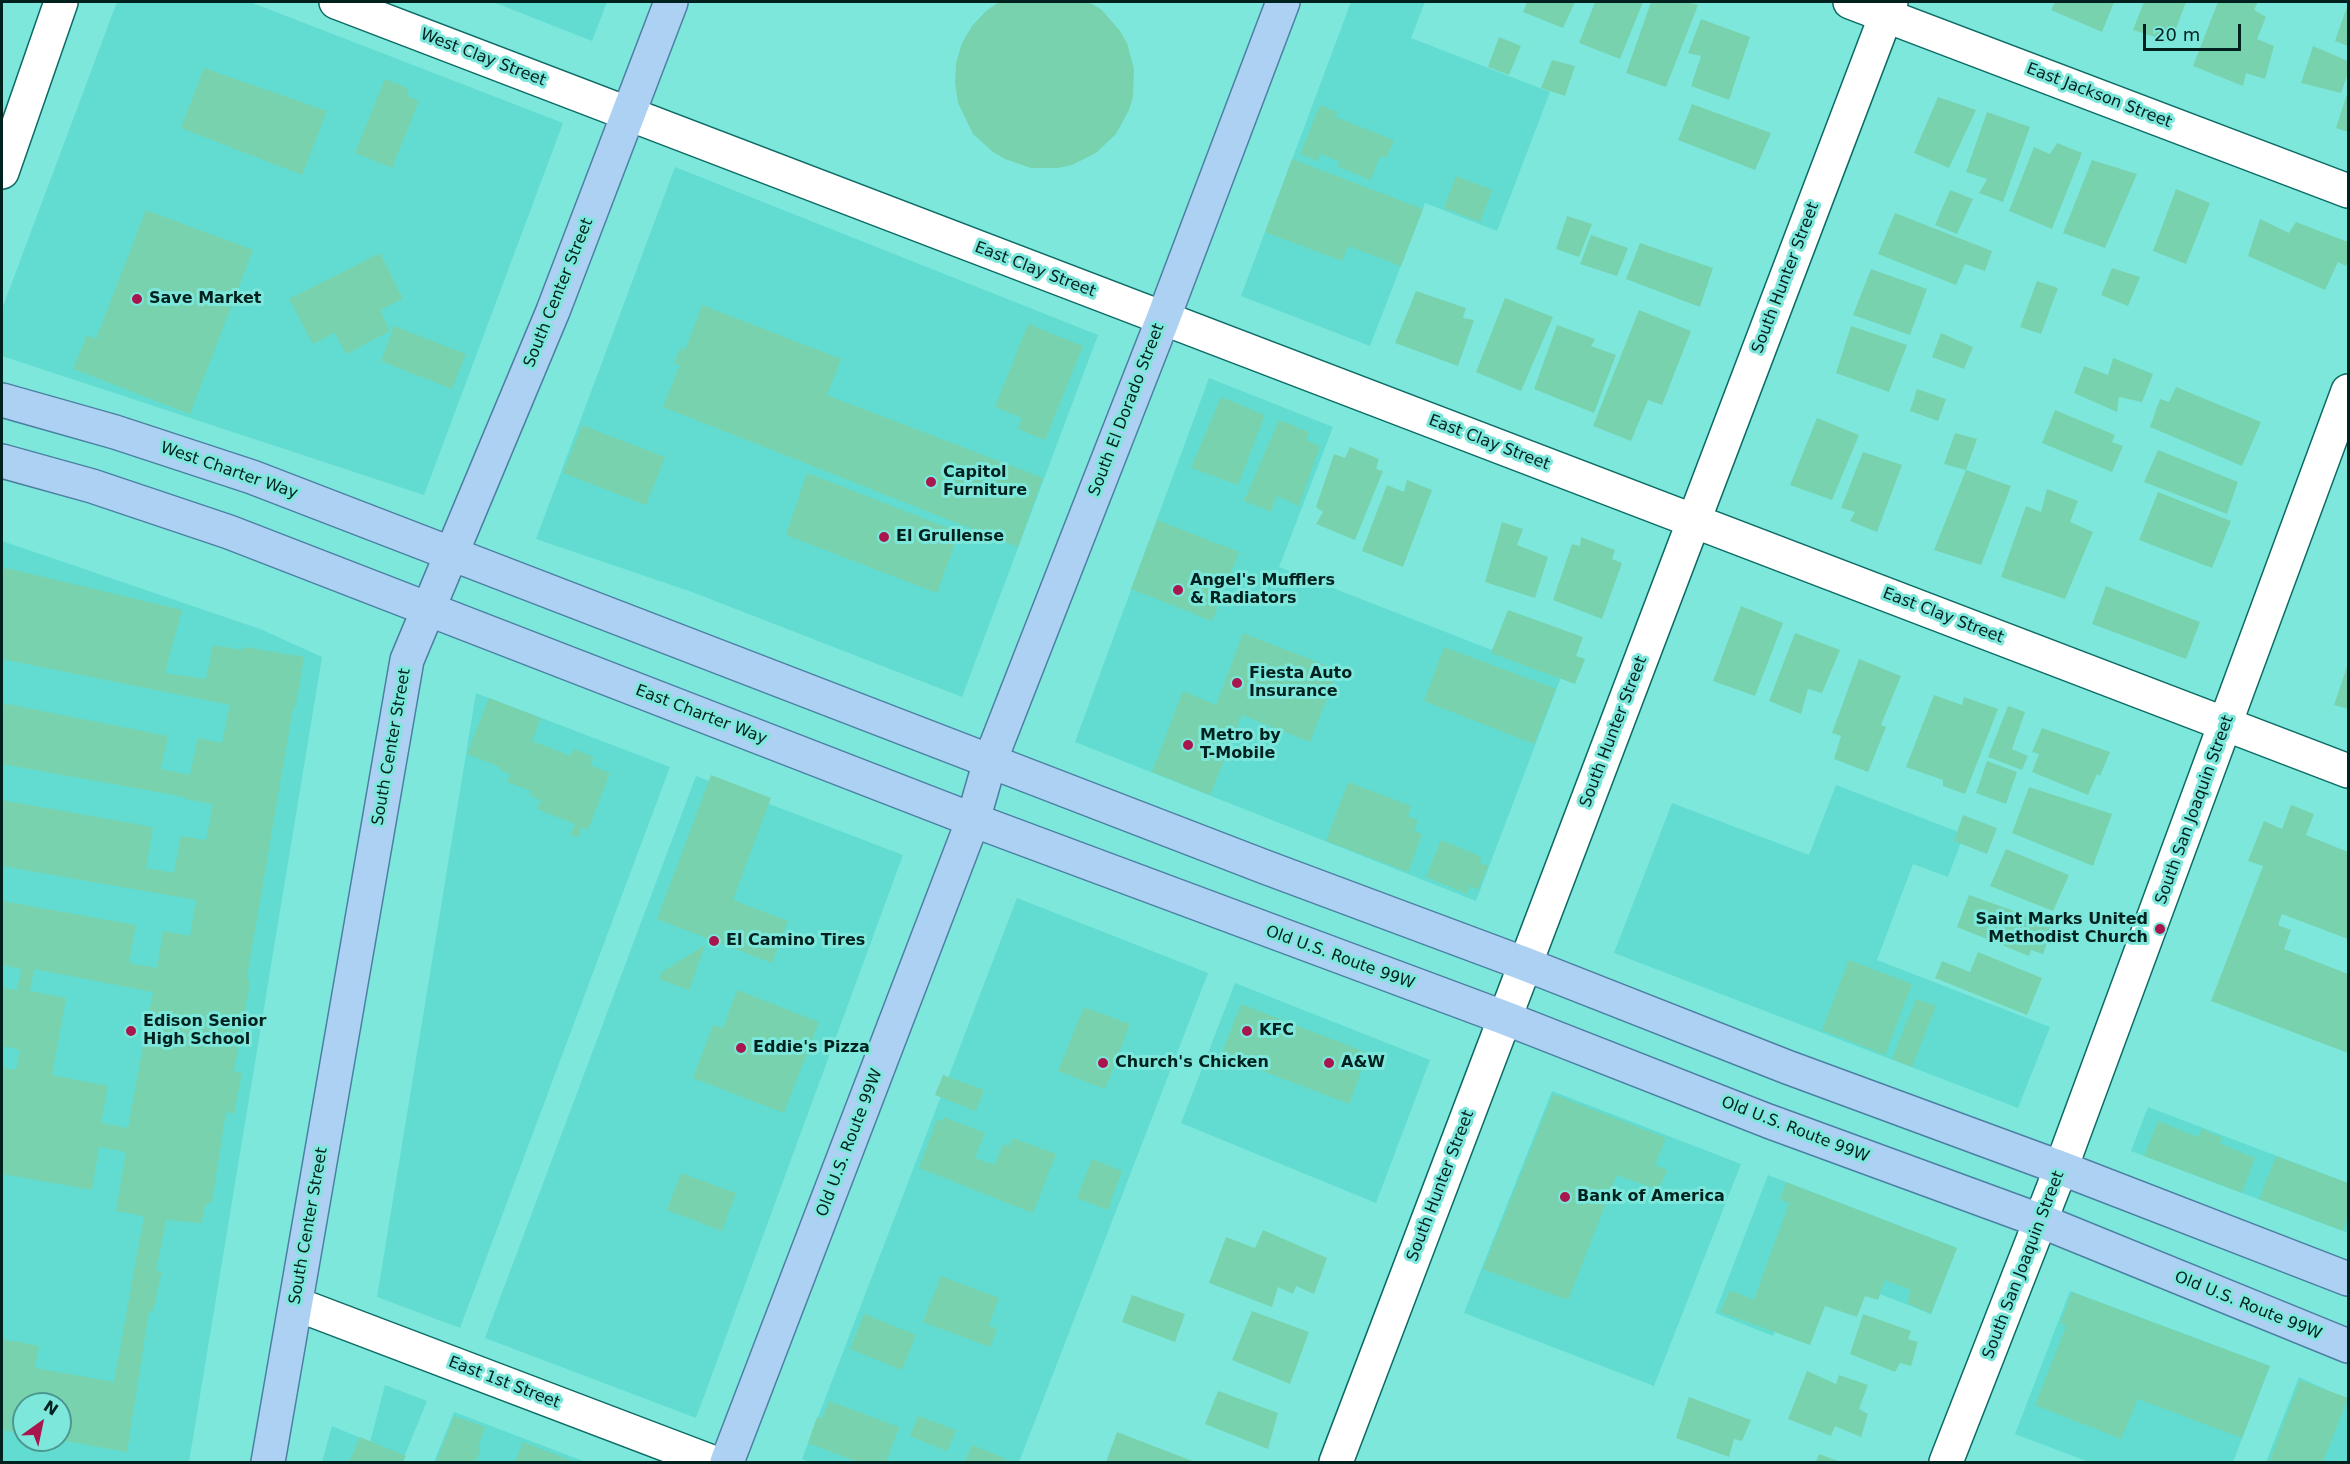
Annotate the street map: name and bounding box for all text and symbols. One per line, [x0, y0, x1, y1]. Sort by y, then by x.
scale bar [2146, 12, 2244, 50]
text: 20 m [2154, 24, 2200, 45]
street label: West Clay Street [417, 25, 549, 91]
street label: East Jackson Street [2024, 59, 2174, 133]
street label: South Hunter Street [1748, 200, 1824, 356]
street label: South Center Street [520, 216, 598, 370]
street label: East Clay Street [972, 238, 1098, 302]
place label: Save Market [149, 289, 261, 309]
marker: Save Market [130, 292, 144, 306]
street label: South El Dorado Street [1085, 321, 1169, 499]
street label: East Clay Street [1426, 411, 1552, 475]
street label: West Charter Way [158, 438, 300, 504]
place label: Capitol Furniture [943, 463, 1027, 501]
marker: Capitol Furniture [924, 475, 938, 489]
place label: El Grullense [896, 527, 1004, 547]
marker: El Grullense [877, 530, 891, 544]
place label: Angel's Mufflers & Radiators [1190, 571, 1335, 609]
marker: Angel's Mufflers & Radiators [1171, 583, 1185, 597]
street label: East Clay Street [1880, 584, 2006, 648]
street label: South Hunter Street [1576, 654, 1652, 810]
place label: Fiesta Auto Insurance [1249, 664, 1352, 702]
street label: South Center Street [369, 667, 415, 827]
marker: Fiesta Auto Insurance [1230, 676, 1244, 690]
street label: East Charter Way [633, 681, 769, 749]
street label: South San Joaquin Street [2152, 713, 2238, 907]
place label: Metro by T-Mobile [1200, 726, 1281, 764]
marker: Metro by T-Mobile [1181, 738, 1195, 752]
place label: Saint Marks United Methodist Church [1975, 910, 2148, 948]
street label: Old U.S. Route 99W [1263, 922, 1417, 994]
marker: Saint Marks United Methodist Church [2153, 922, 2167, 936]
place label: El Camino Tires [726, 931, 865, 951]
marker: El Camino Tires [707, 934, 721, 948]
place label: Edison Senior High School [143, 1012, 266, 1050]
place label: KFC [1259, 1021, 1294, 1041]
marker: Edison Senior High School [124, 1024, 138, 1038]
marker: KFC [1240, 1024, 1254, 1038]
place label: Eddie's Pizza [753, 1038, 870, 1058]
marker: Eddie's Pizza [734, 1041, 748, 1055]
place label: Church's Chicken [1115, 1053, 1269, 1073]
place label: A&W [1341, 1053, 1385, 1073]
marker: Church's Chicken [1096, 1056, 1110, 1070]
marker: A&W [1322, 1056, 1336, 1070]
street label: Old U.S. Route 99W [813, 1066, 887, 1220]
street label: Old U.S. Route 99W [1718, 1093, 1872, 1167]
street label: South Hunter Street [1403, 1108, 1479, 1264]
street label: South Center Street [286, 1146, 332, 1306]
street label: South San Joaquin Street [1979, 1168, 2069, 1362]
place label: Bank of America [1577, 1187, 1725, 1207]
marker: Bank of America [1558, 1190, 1572, 1204]
street label: Old U.S. Route 99W [2172, 1268, 2324, 1344]
street label: East 1st Street [445, 1353, 563, 1413]
north arrow [12, 1392, 72, 1452]
text: N [40, 1397, 62, 1420]

